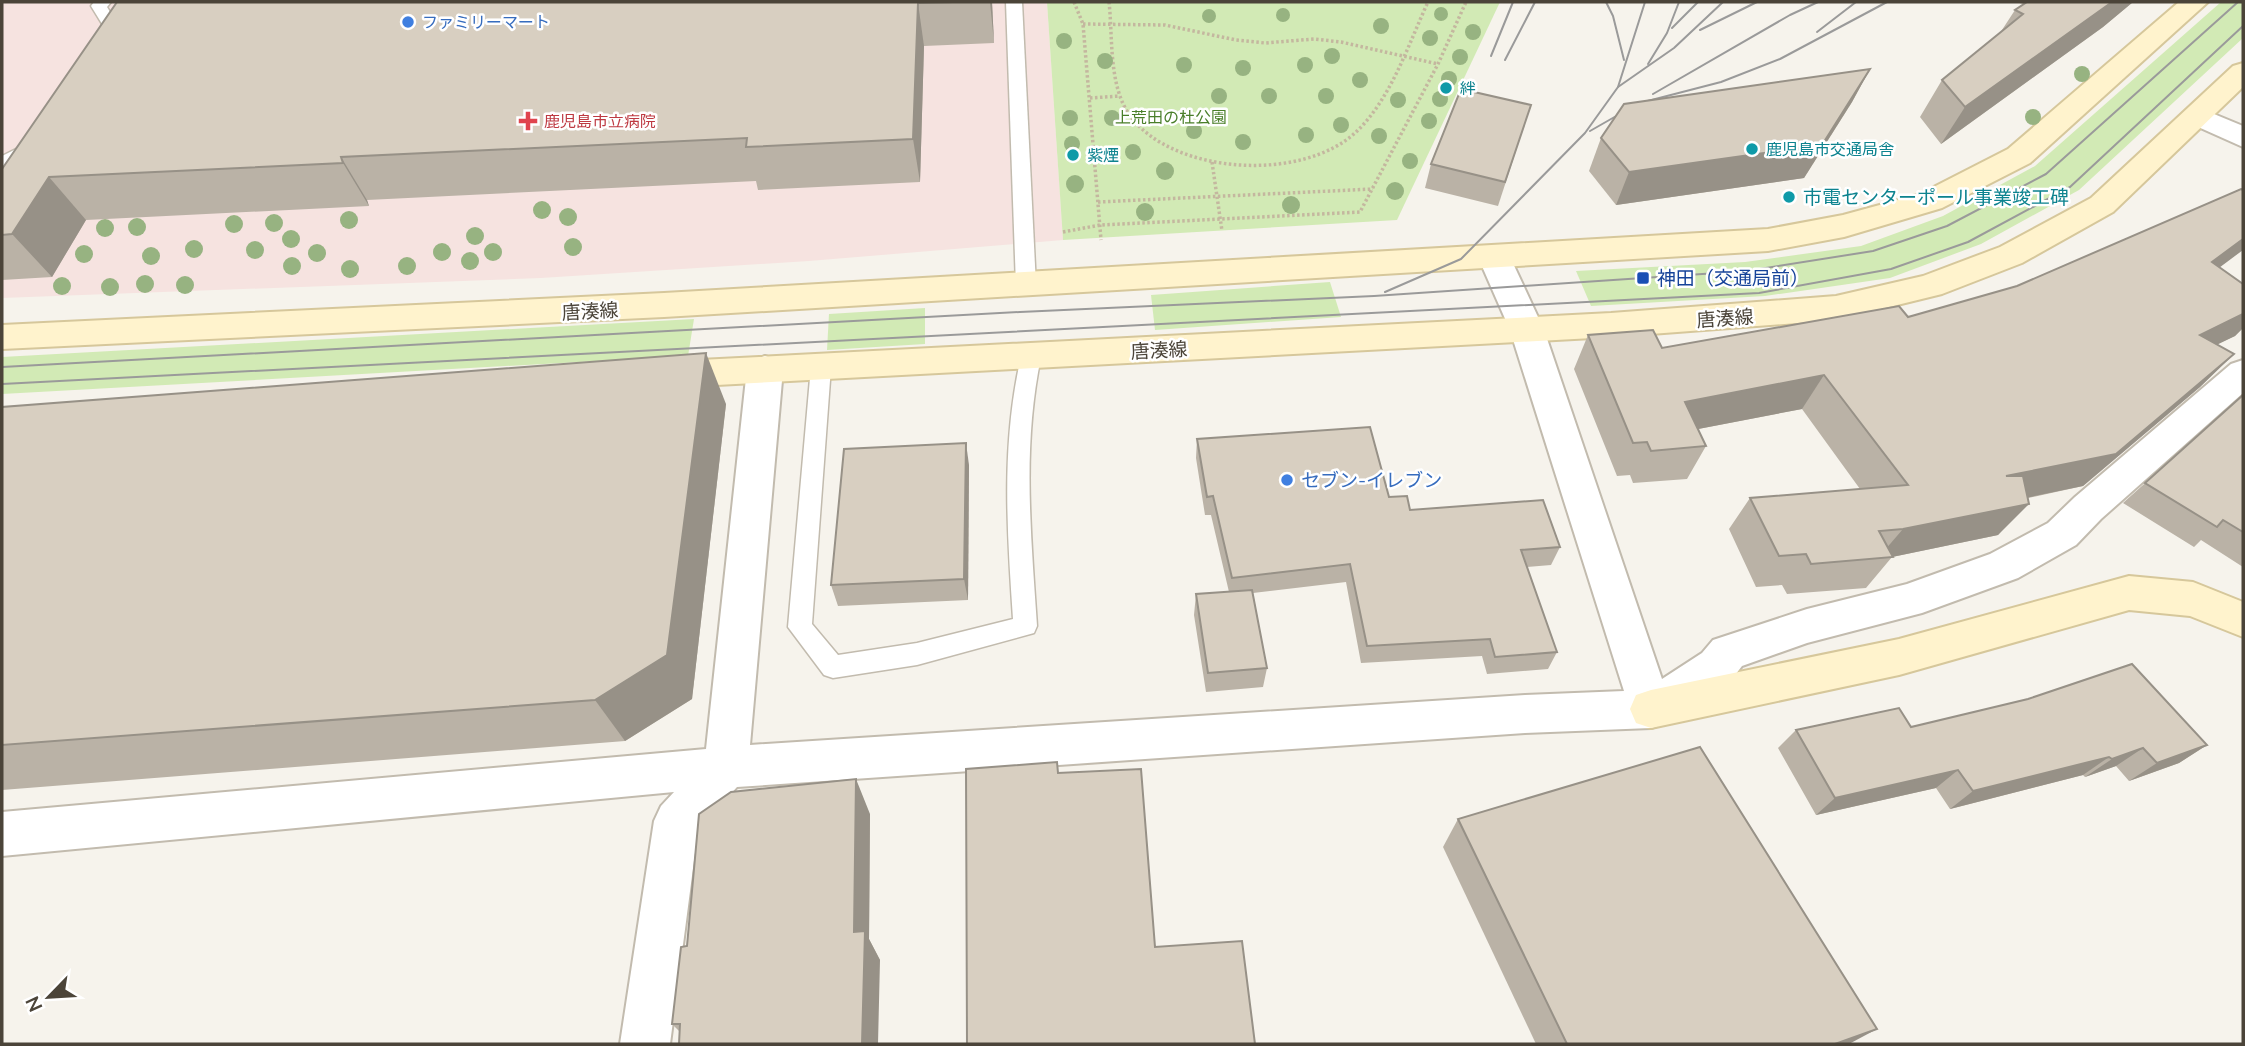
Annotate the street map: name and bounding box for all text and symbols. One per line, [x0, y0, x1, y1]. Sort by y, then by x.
place label: ファミリーマート [422, 12, 550, 32]
marker: ファミリーマート [400, 14, 416, 30]
place label: 絆 [1460, 78, 1476, 98]
marker: 絆 [1438, 80, 1454, 96]
park label: 上荒田の杜公園 [1115, 107, 1227, 127]
marker: 鹿児島市立病院 [518, 111, 538, 131]
place label: 鹿児島市立病院 [544, 111, 656, 131]
place label: 鹿児島市交通局舎 [1766, 139, 1894, 159]
marker: 鹿児島市交通局舎 [1744, 141, 1760, 157]
place label: 紫煙 [1087, 145, 1119, 165]
marker: 紫煙 [1065, 147, 1081, 163]
place label: 市電センターポール事業竣工碑 [1803, 185, 2069, 209]
marker: 市電センターポール事業竣工碑 [1781, 189, 1797, 205]
place label: 神田（交通局前） [1657, 266, 1809, 290]
marker: 神田（交通局前） [1635, 270, 1651, 286]
street label: 唐湊線 [561, 298, 619, 324]
street label: 唐湊線 [1696, 304, 1754, 332]
street label: 唐湊線 [1130, 337, 1188, 363]
place label: セブン-イレブン [1301, 468, 1442, 492]
marker: セブン-イレブン [1279, 472, 1295, 488]
north arrow [14, 962, 84, 1032]
text: N [20, 993, 48, 1016]

